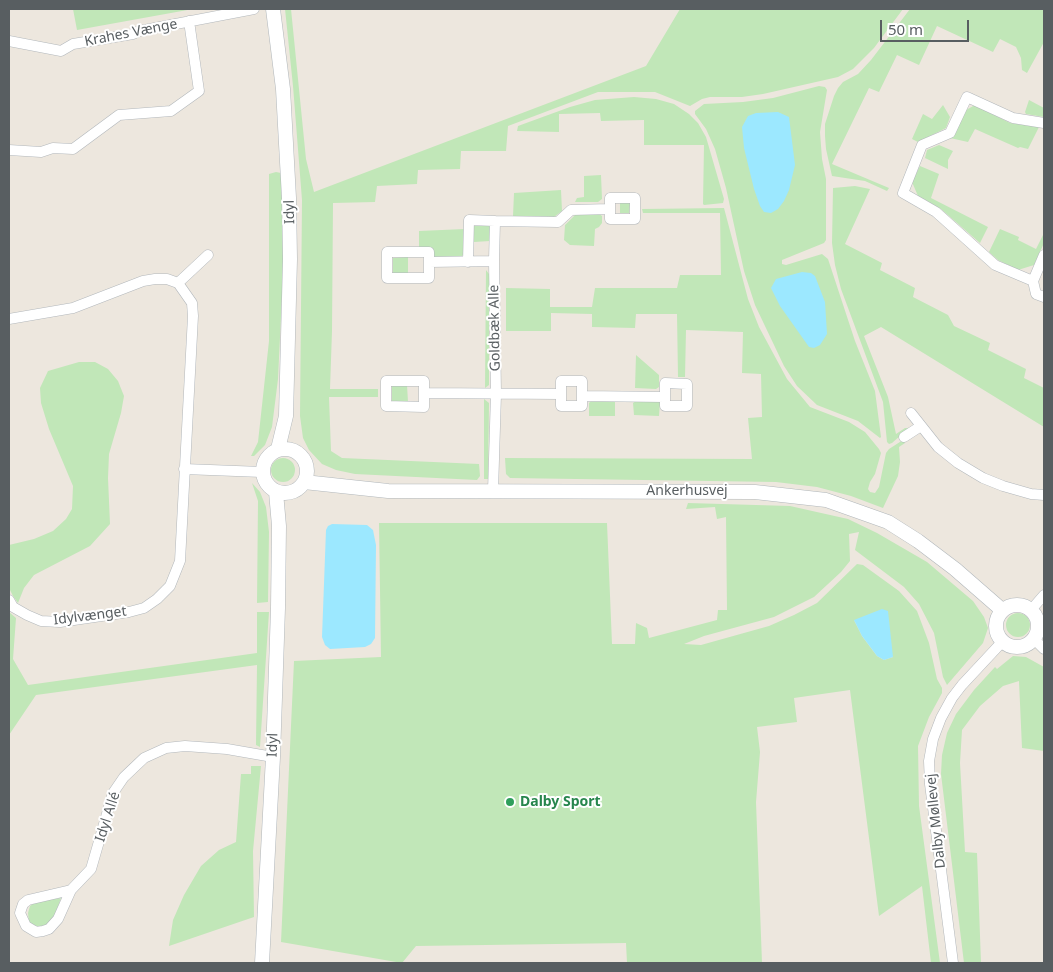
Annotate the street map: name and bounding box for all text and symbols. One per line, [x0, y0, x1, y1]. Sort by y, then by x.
scale bar [883, 10, 972, 42]
street label: Krahes Vænge [83, 16, 179, 50]
text: 50 m [888, 19, 923, 39]
street label: Idyl [281, 200, 299, 224]
street label: Goldbæk Alle [486, 284, 504, 372]
street label: Ankerhusvej [646, 483, 728, 499]
street label: Idylvænget [52, 603, 128, 629]
street label: Idyl [264, 733, 282, 757]
street label: Dalby Møllevej [923, 773, 949, 869]
street label: Idyl Allé [92, 790, 124, 844]
place label: Dalby Sport [520, 794, 601, 810]
marker: Dalby Sport [504, 796, 516, 808]

